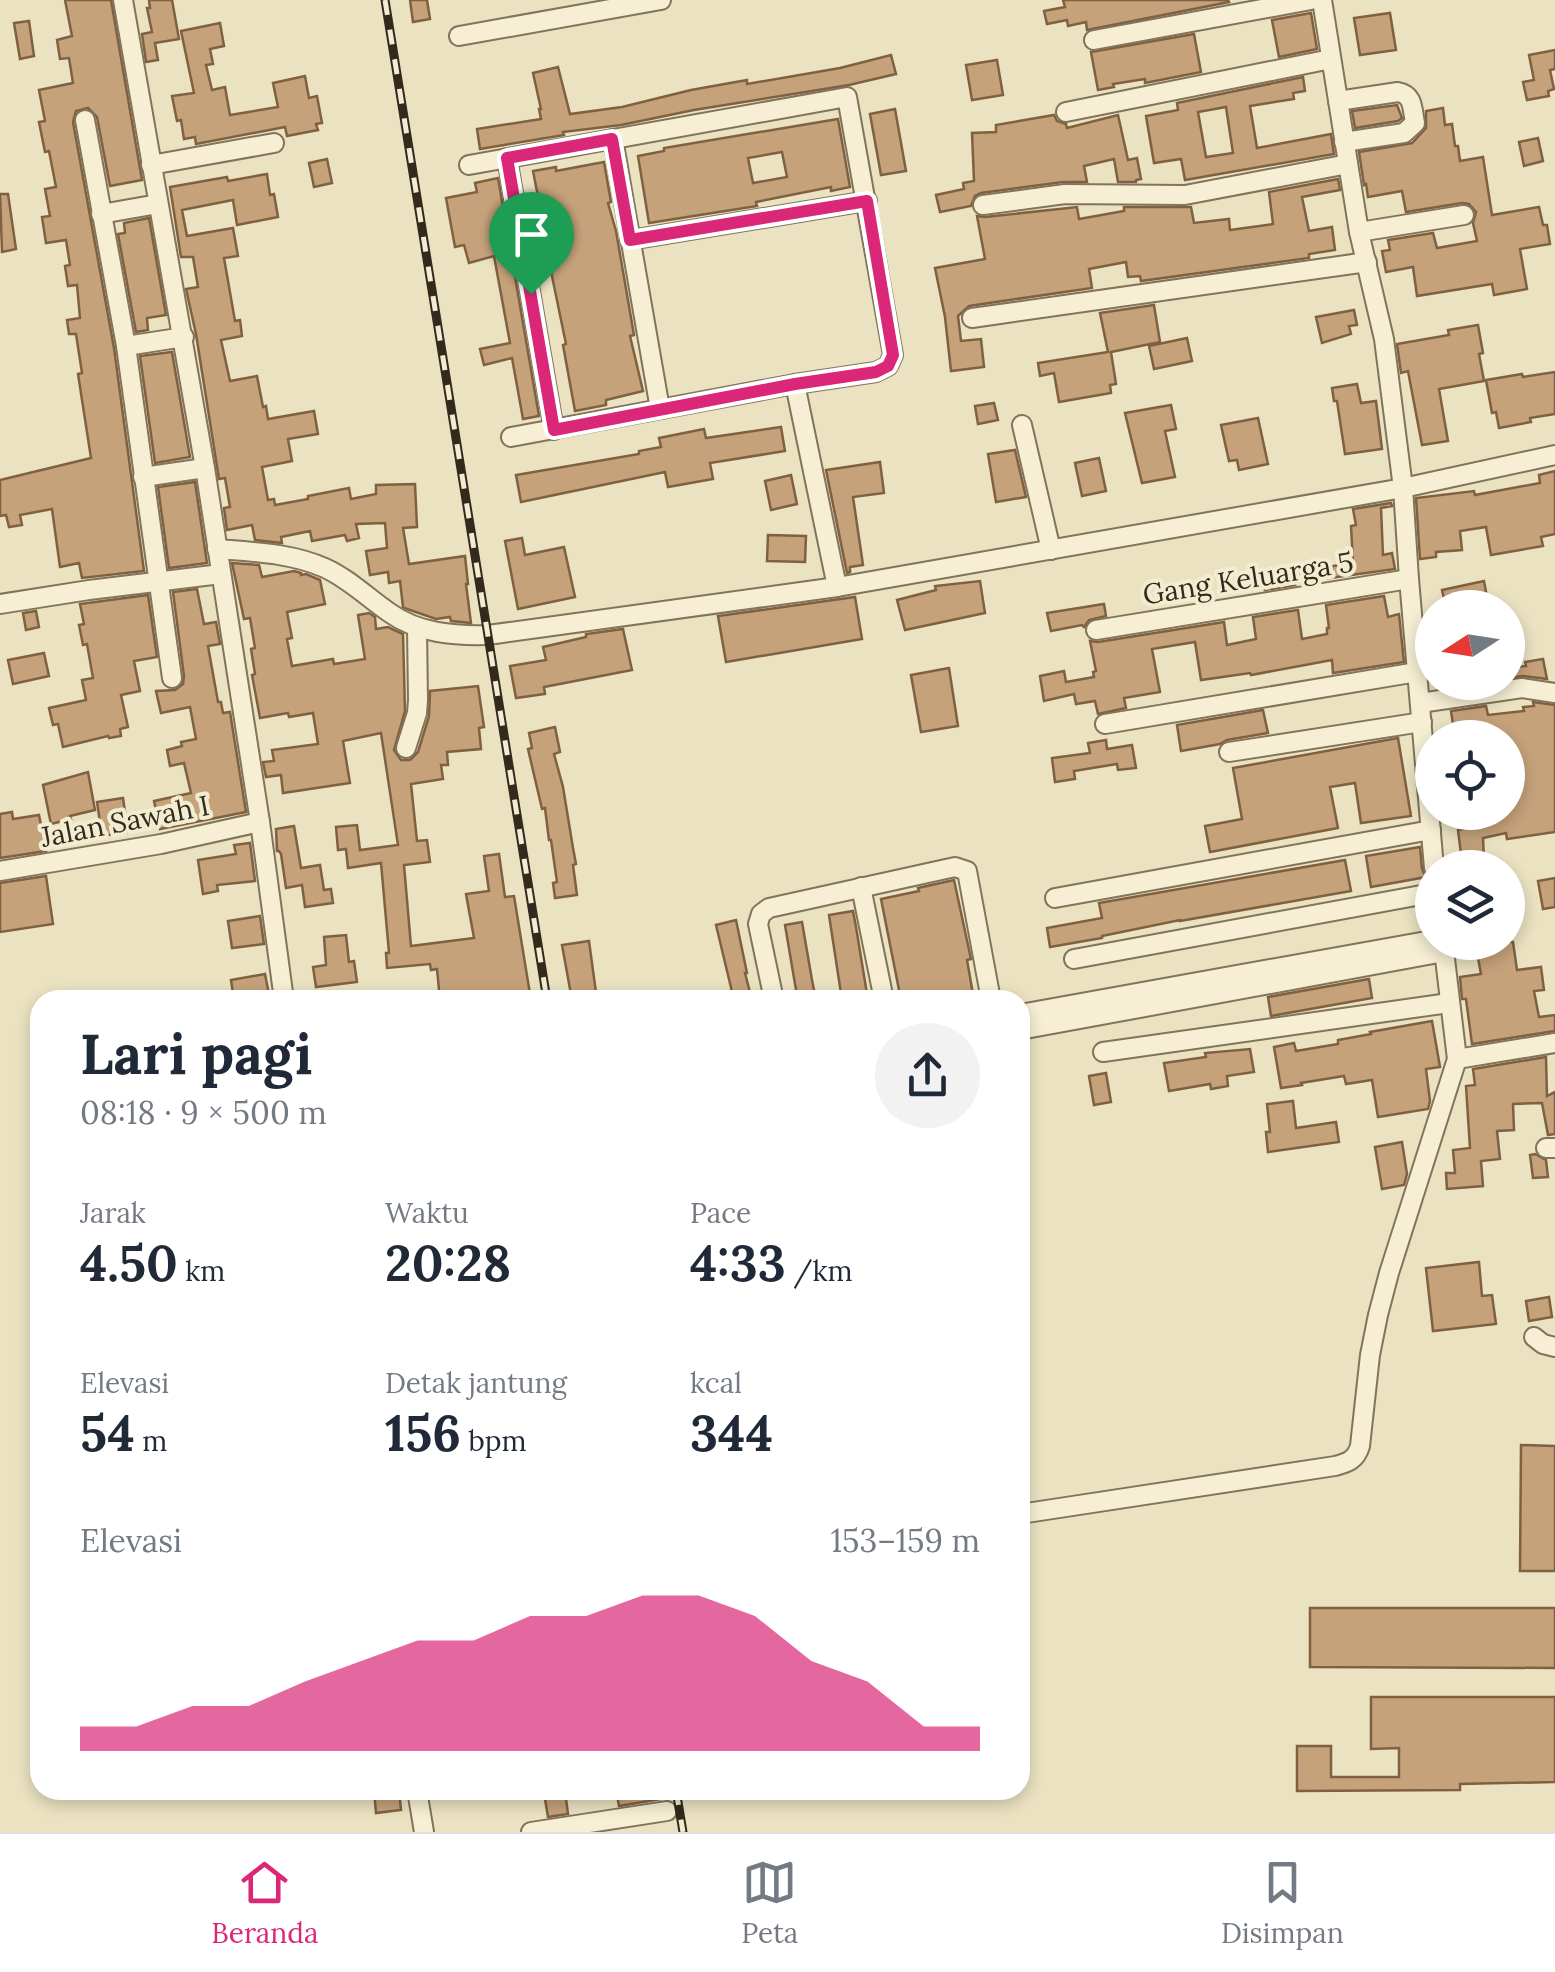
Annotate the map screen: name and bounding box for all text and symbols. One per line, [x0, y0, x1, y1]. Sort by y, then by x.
pin [489, 192, 574, 295]
icon: arrive [504, 207, 559, 262]
street label: Gang Keluarga 5 [1140, 544, 1356, 612]
north arrow [1415, 590, 1525, 700]
map controls [1415, 590, 1525, 960]
button: locate [1415, 720, 1525, 830]
street label: Jalan Sawah I [37, 787, 212, 855]
button: layers [1415, 850, 1525, 960]
text: Lari pagi [80, 1019, 312, 1089]
button: share [875, 1023, 980, 1128]
text: 08:18 · 9 × 500 m [80, 1092, 327, 1133]
text: Jarak [80, 1195, 146, 1231]
text: Waktu [385, 1195, 469, 1231]
text: Pace [690, 1195, 751, 1231]
text: 4.50 [80, 1231, 178, 1295]
text: 20:28 [385, 1231, 511, 1295]
text: 4:33 [690, 1231, 786, 1295]
text: km [178, 1253, 225, 1289]
text: /km [786, 1253, 853, 1289]
text: Elevasi [80, 1365, 169, 1401]
text: Detak jantung [385, 1365, 567, 1401]
text: kcal [690, 1365, 742, 1401]
text: 54 [80, 1401, 135, 1465]
text: 156 [385, 1401, 461, 1465]
text: 344 [690, 1401, 773, 1465]
text: m [135, 1423, 167, 1459]
text: bpm [461, 1423, 526, 1459]
text: Elevasi [80, 1520, 182, 1561]
text: 153–159 m [830, 1520, 980, 1561]
tab: Beranda [211, 1855, 319, 1951]
tab: Peta [741, 1855, 798, 1951]
tab: Disimpan [1221, 1855, 1344, 1951]

